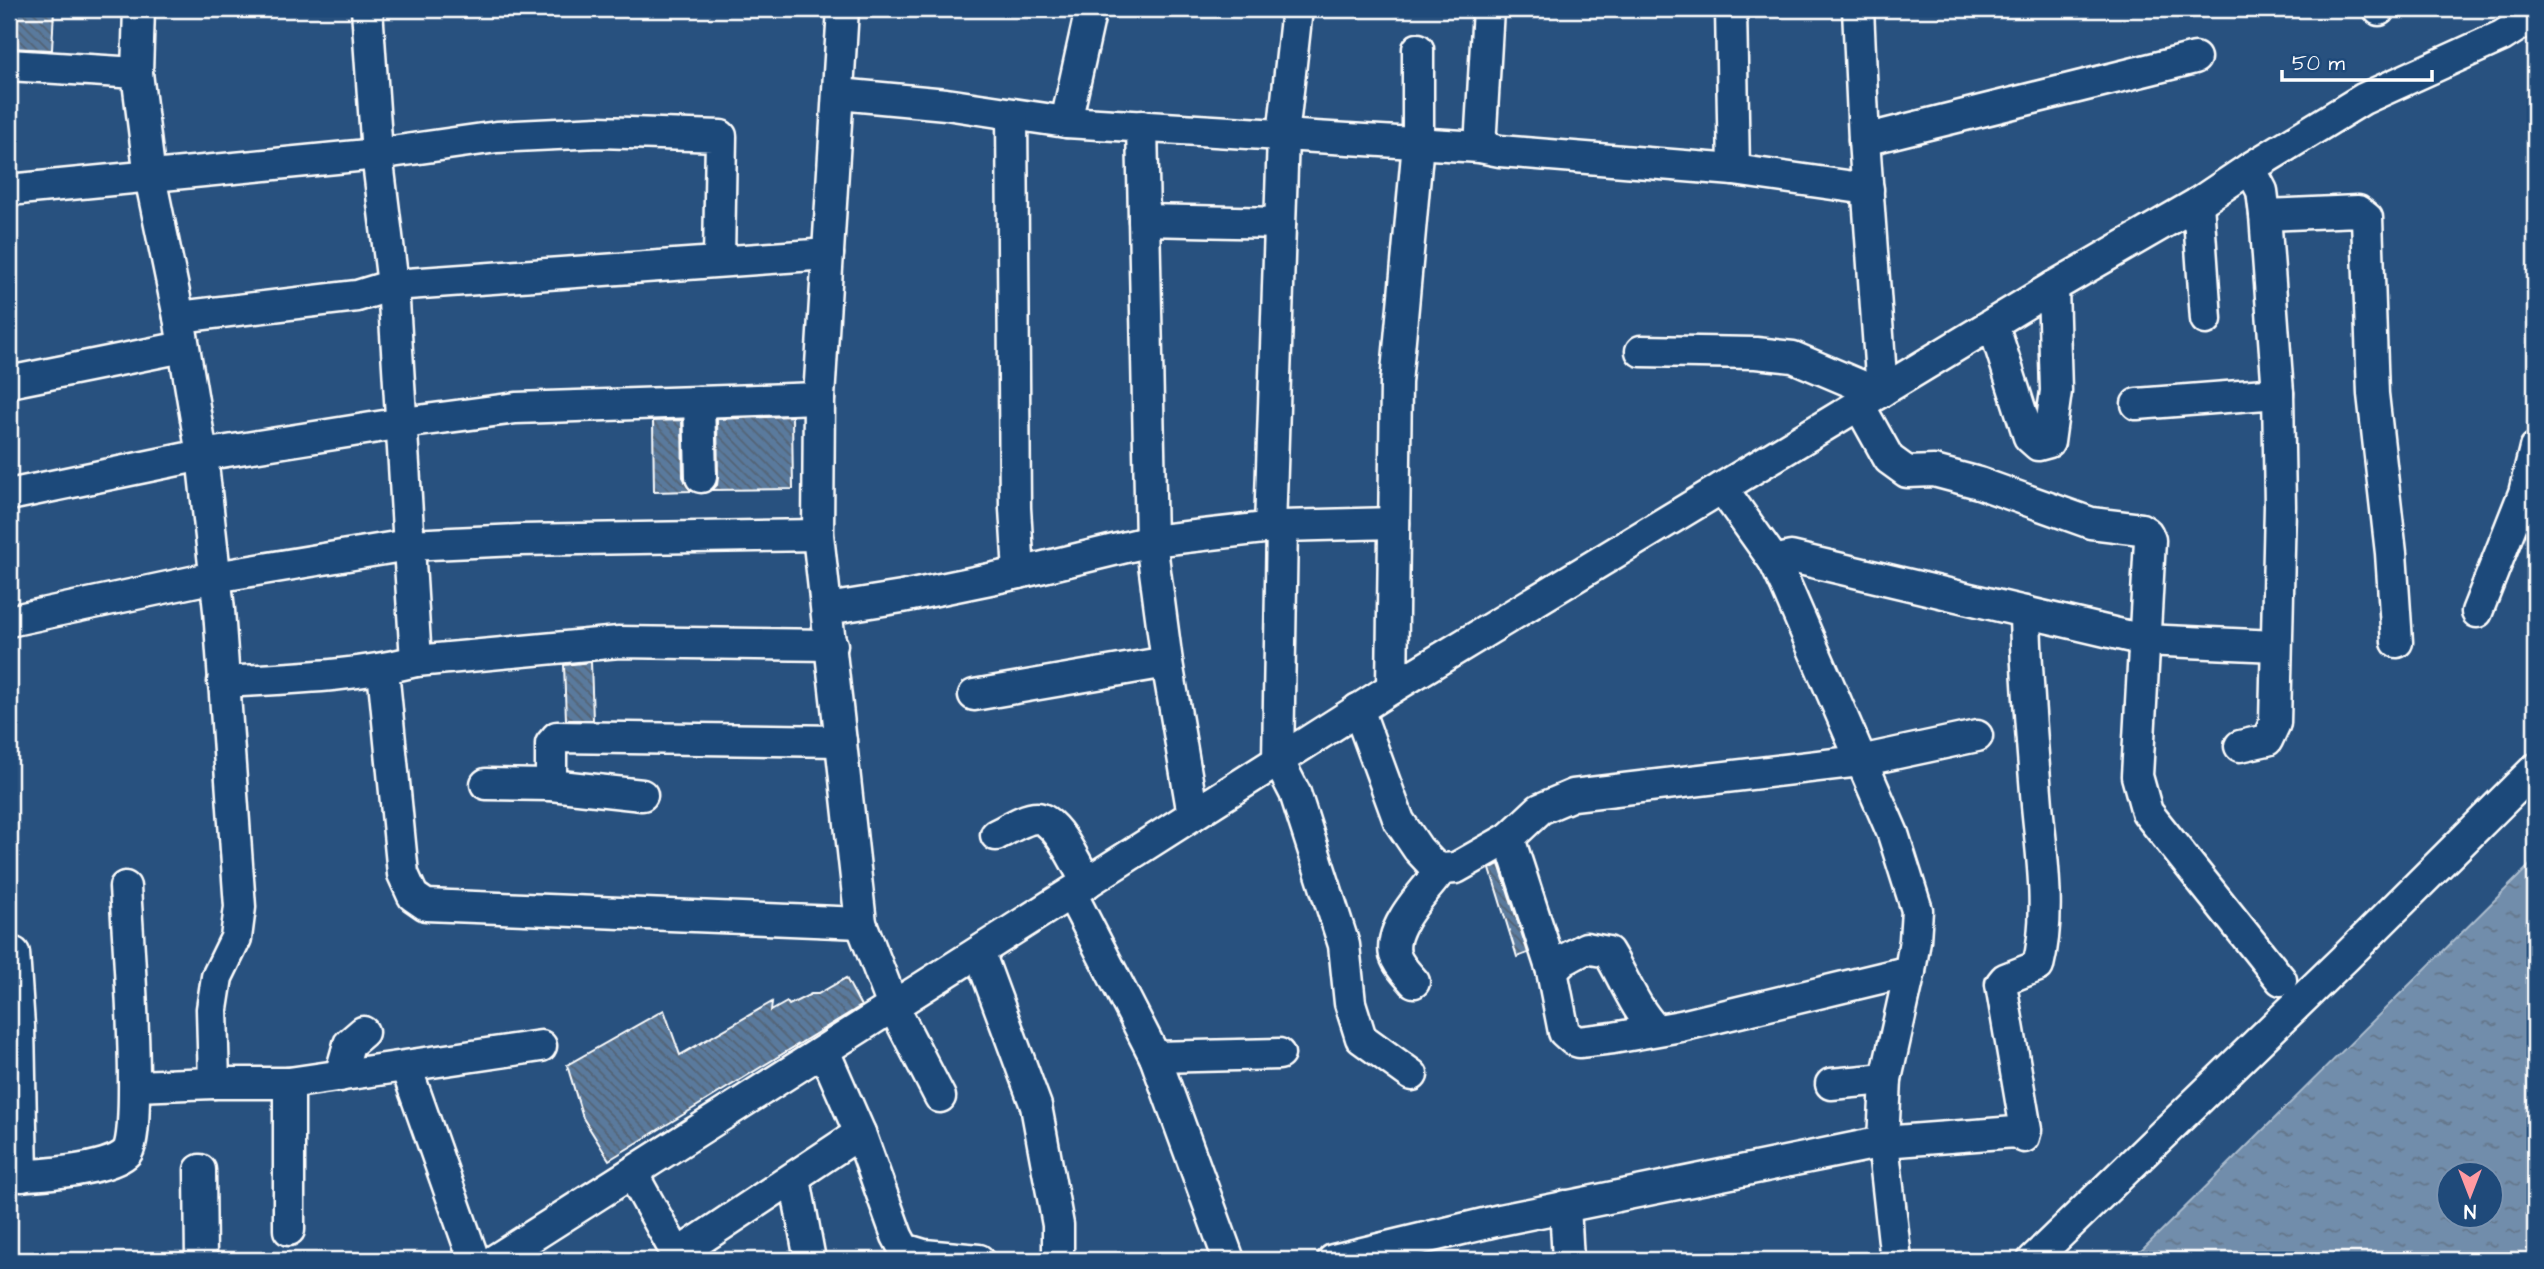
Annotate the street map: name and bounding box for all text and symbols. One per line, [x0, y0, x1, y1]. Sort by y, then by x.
scale bar [2282, 38, 2432, 82]
text: 50 m [2292, 49, 2346, 78]
north arrow [2436, 1160, 2506, 1230]
text: N [2464, 1197, 2476, 1224]

